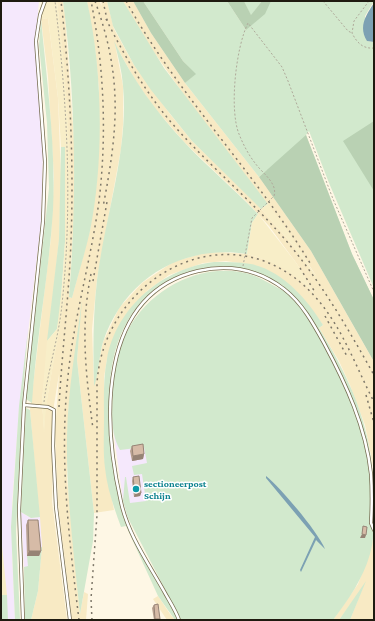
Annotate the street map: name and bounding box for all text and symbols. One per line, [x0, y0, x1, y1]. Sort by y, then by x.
place label: sectioneerpost Schijn [144, 478, 207, 502]
marker: sectioneerpost Schijn [131, 484, 141, 494]

